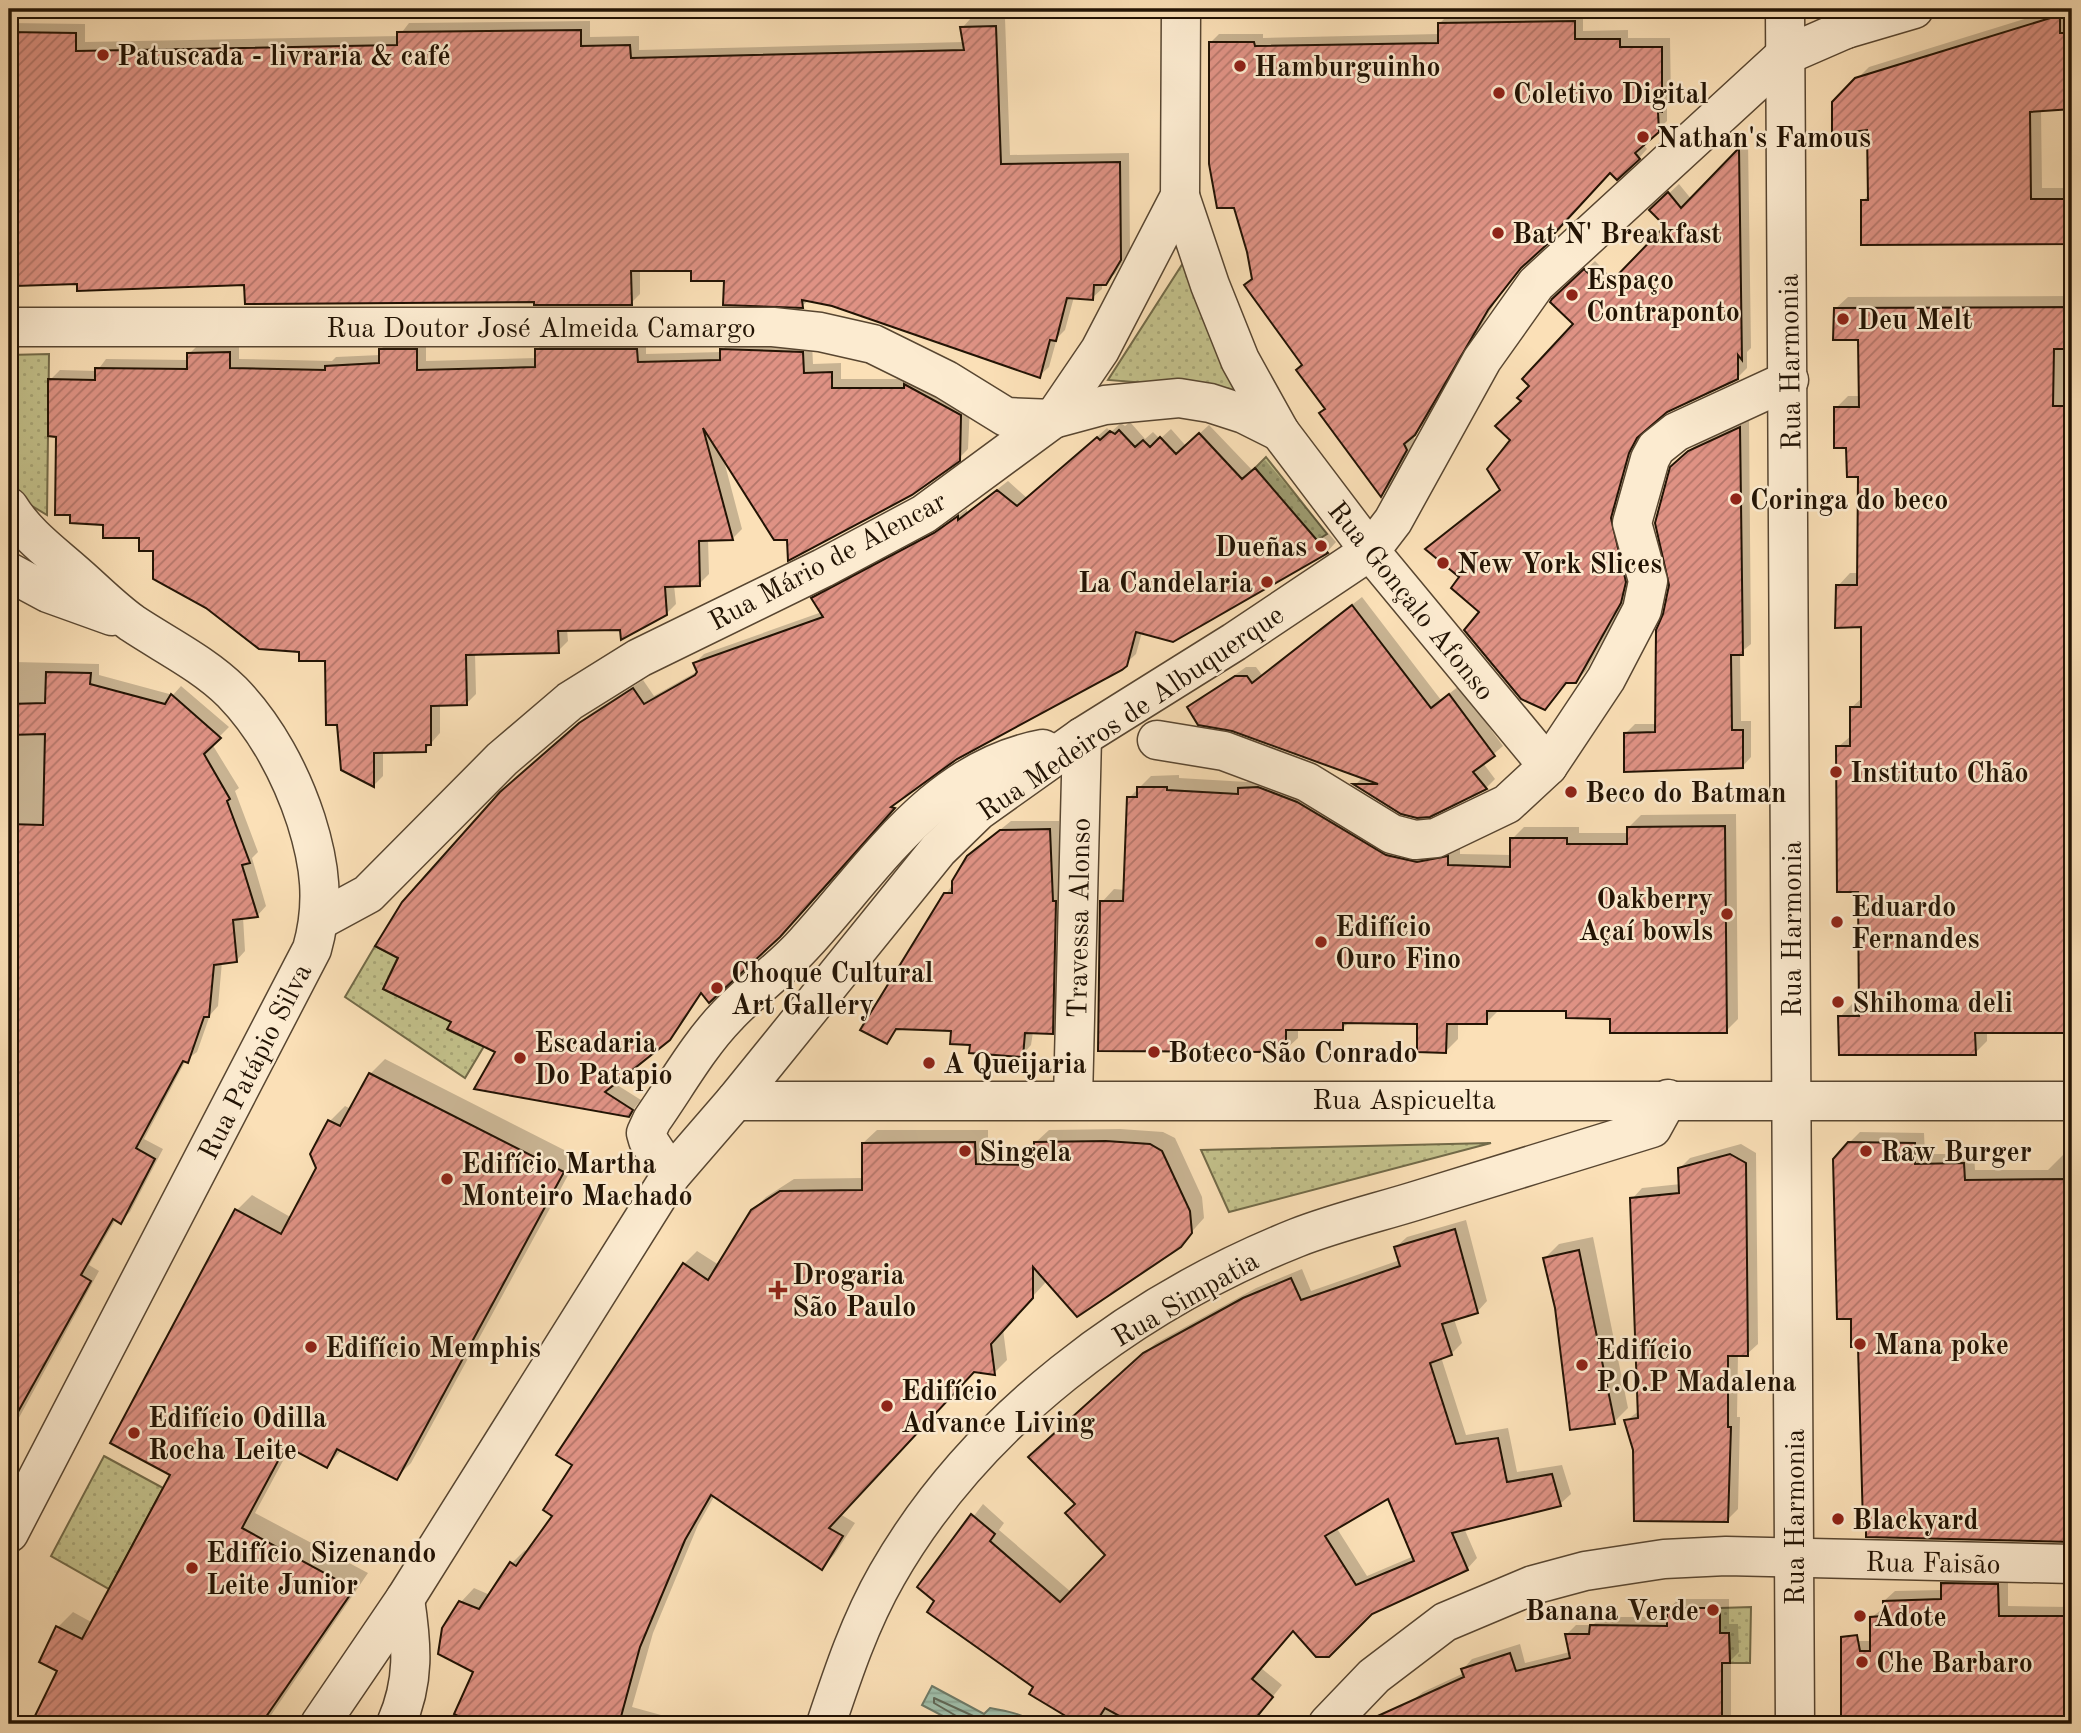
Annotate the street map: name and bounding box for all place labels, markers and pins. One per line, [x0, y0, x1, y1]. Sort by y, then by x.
place label: Patuscada - livraria & café [117, 44, 451, 72]
marker: Patuscada - livraria & café [95, 47, 111, 63]
place label: Hamburguinho [1254, 55, 1441, 83]
marker: Hamburguinho [1232, 58, 1248, 74]
place label: Coletivo Digital [1513, 82, 1709, 110]
marker: Coletivo Digital [1491, 85, 1507, 101]
place label: Nathan's Famous [1657, 126, 1871, 154]
marker: Nathan's Famous [1635, 129, 1651, 145]
place label: Bat N' Breakfast [1512, 222, 1722, 250]
marker: Bat N' Breakfast [1490, 225, 1506, 241]
place label: Espaço Contraponto [1586, 268, 1740, 328]
marker: Espaço Contraponto [1564, 287, 1580, 303]
place label: Deu Melt [1857, 308, 1972, 336]
marker: Deu Melt [1835, 311, 1851, 327]
place label: Coringa do beco [1750, 488, 1948, 516]
marker: Coringa do beco [1728, 491, 1744, 507]
place label: Dueñas [1215, 535, 1307, 563]
marker: Dueñas [1313, 538, 1329, 554]
place label: New York Slices [1457, 552, 1662, 580]
marker: New York Slices [1435, 555, 1451, 571]
place label: La Candelaria [1078, 571, 1253, 599]
marker: La Candelaria [1259, 574, 1275, 590]
place label: Instituto Chão [1850, 761, 2029, 789]
marker: Instituto Chão [1828, 764, 1844, 780]
place label: Beco do Batman [1585, 781, 1787, 809]
marker: Beco do Batman [1563, 784, 1579, 800]
place label: Oakberry Açaí bowls [1579, 887, 1713, 947]
place label: Eduardo Fernandes [1851, 895, 1980, 955]
marker: Oakberry Açaí bowls [1719, 906, 1735, 922]
marker: Eduardo Fernandes [1829, 914, 1845, 930]
place label: Edifício Ouro Fino [1335, 915, 1461, 975]
marker: Edifício Ouro Fino [1313, 934, 1329, 950]
place label: Choque Cultural Art Gallery [731, 961, 934, 1021]
marker: Choque Cultural Art Gallery [709, 980, 725, 996]
place label: Shihoma deli [1852, 991, 2013, 1019]
marker: Shihoma deli [1830, 994, 1846, 1010]
place label: Escadaria Do Patapio [534, 1031, 673, 1091]
place label: Boteco São Conrado [1168, 1041, 1418, 1069]
marker: Boteco São Conrado [1146, 1044, 1162, 1060]
marker: Escadaria Do Patapio [512, 1050, 528, 1066]
place label: A Queijaria [943, 1052, 1087, 1080]
marker: A Queijaria [921, 1055, 937, 1071]
place label: Singela [979, 1140, 1072, 1168]
place label: Raw Burger [1880, 1140, 2032, 1168]
marker: Singela [957, 1143, 973, 1159]
marker: Raw Burger [1858, 1143, 1874, 1159]
place label: Edifício Martha Monteiro Machado [461, 1152, 693, 1212]
marker: Edifício Martha Monteiro Machado [439, 1171, 455, 1187]
place label: Drogaria São Paulo [792, 1263, 916, 1323]
marker: Drogaria São Paulo [770, 1282, 786, 1298]
place label: Mana poke [1874, 1333, 2009, 1361]
place label: Edifício Memphis [325, 1336, 541, 1364]
marker: Mana poke [1852, 1336, 1868, 1352]
place label: Edifício P.O.P Madalena [1596, 1338, 1796, 1398]
marker: Edifício Memphis [303, 1339, 319, 1355]
marker: Edifício P.O.P Madalena [1574, 1357, 1590, 1373]
place label: Edifício Advance Living [901, 1379, 1096, 1439]
marker: Edifício Advance Living [879, 1398, 895, 1414]
place label: Edifício Odilla Rocha Leite [148, 1406, 327, 1466]
marker: Edifício Odilla Rocha Leite [126, 1425, 142, 1441]
place label: Blackyard [1852, 1508, 1979, 1536]
marker: Blackyard [1830, 1511, 1846, 1527]
place label: Edifício Sizenando Leite Junior [206, 1541, 436, 1601]
marker: Edifício Sizenando Leite Junior [184, 1560, 200, 1576]
place label: Banana Verde [1525, 1599, 1699, 1627]
marker: Banana Verde [1705, 1602, 1721, 1618]
place label: Adote [1874, 1605, 1947, 1633]
marker: Adote [1852, 1608, 1868, 1624]
place label: Che Barbaro [1876, 1651, 2033, 1679]
marker: Che Barbaro [1854, 1654, 1870, 1670]

